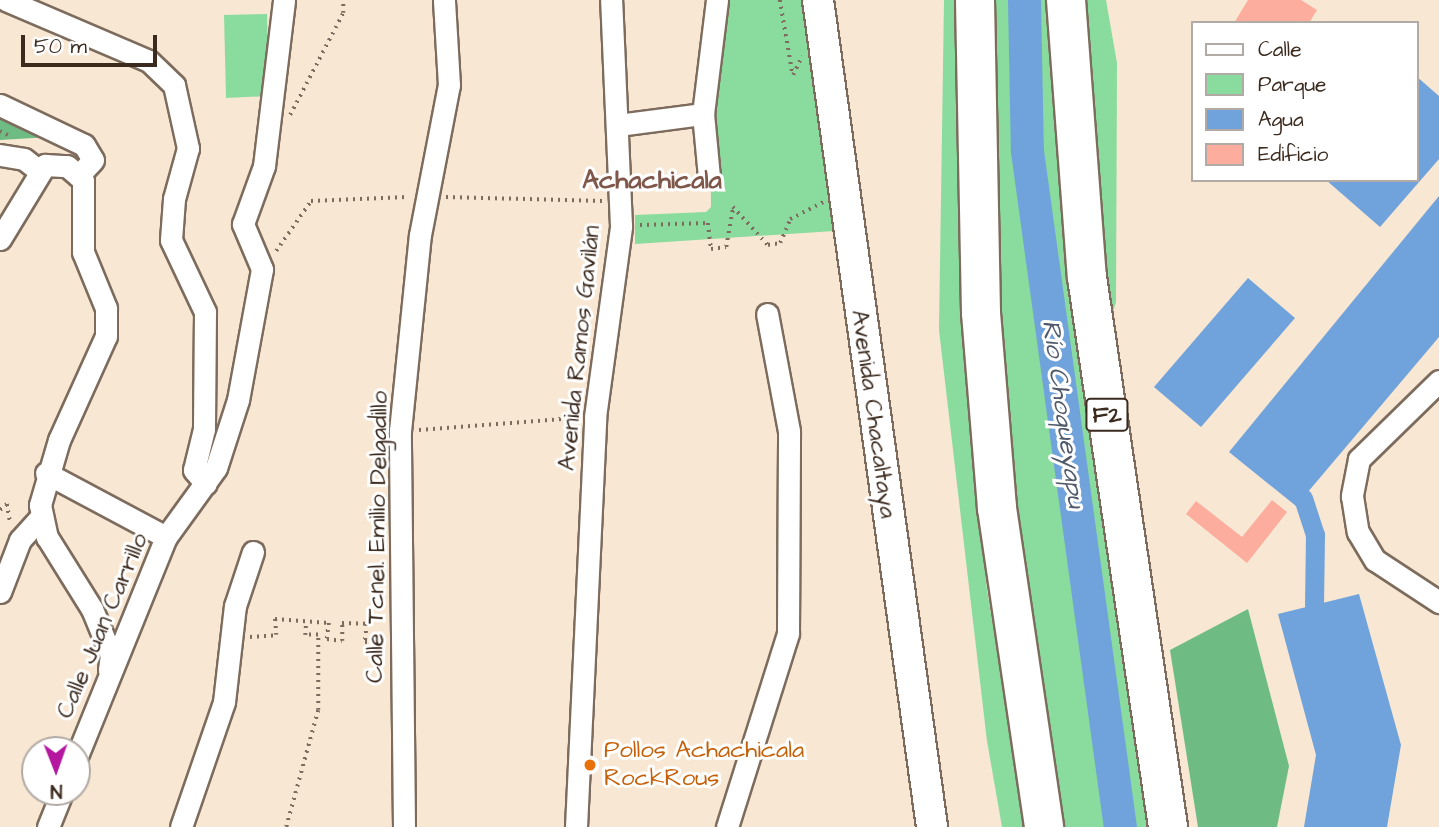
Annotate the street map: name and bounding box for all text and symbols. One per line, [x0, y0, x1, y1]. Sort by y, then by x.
scale bar [24, 21, 161, 65]
legend [1190, 21, 1418, 182]
text: 50 m [34, 32, 87, 61]
text: Calle [1258, 35, 1302, 64]
text: Parque [1258, 70, 1326, 99]
text: Agua [1258, 105, 1304, 134]
text: Edificio [1258, 140, 1328, 169]
district label: Achachicala [582, 165, 722, 197]
street label: Avenida Ramos Gavilán [553, 224, 607, 472]
street label: Avenida Chacaltaya [844, 308, 902, 520]
water label: Río Choqueyapu [1034, 318, 1092, 510]
street label: Calle Tcnel. Emilio Delgadillo [361, 391, 395, 683]
road number: F2 [1084, 396, 1130, 434]
street label: Calle Juan Carrillo [51, 529, 155, 723]
north arrow [21, 736, 91, 806]
place label: Pollos Achachicala RockRous [604, 737, 804, 793]
marker: Pollos Achachicala RockRous [582, 757, 598, 773]
text: N [50, 777, 63, 804]

